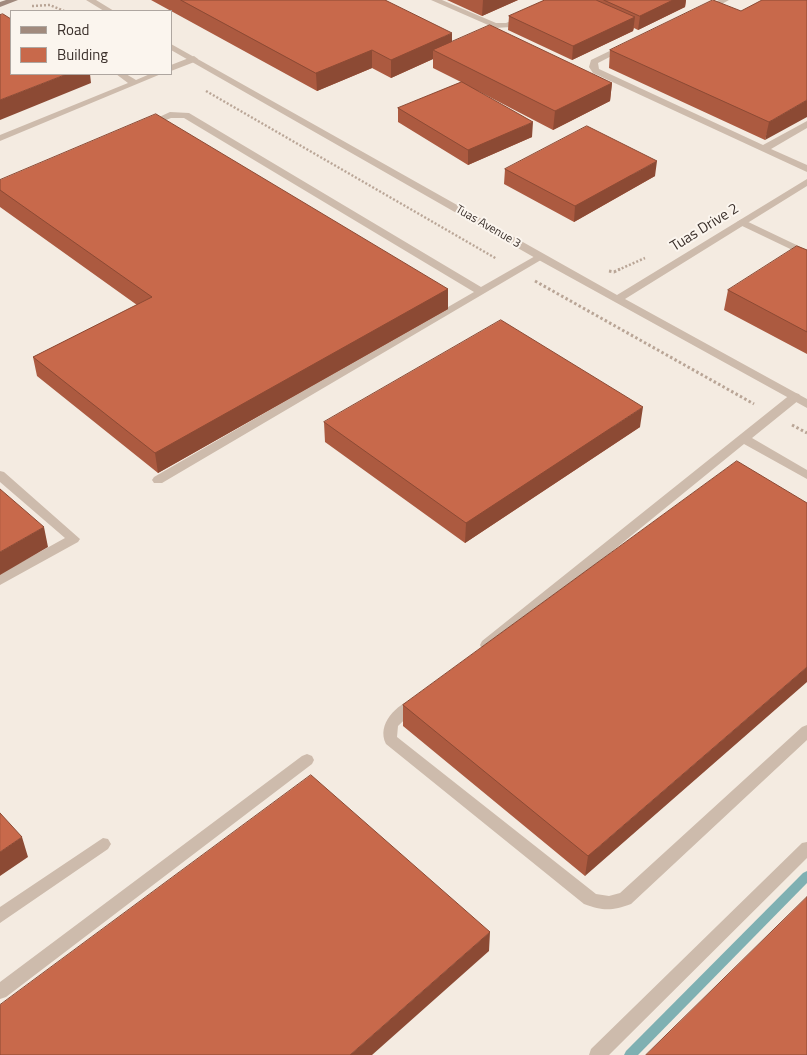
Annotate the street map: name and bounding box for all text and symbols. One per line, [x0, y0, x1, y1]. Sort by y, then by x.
legend [10, 10, 172, 75]
text: Road [57, 18, 89, 41]
text: Building [57, 43, 108, 66]
street label: Tuas Drive 2 [668, 200, 742, 256]
street label: Tuas Avenue 3 [453, 203, 523, 251]

